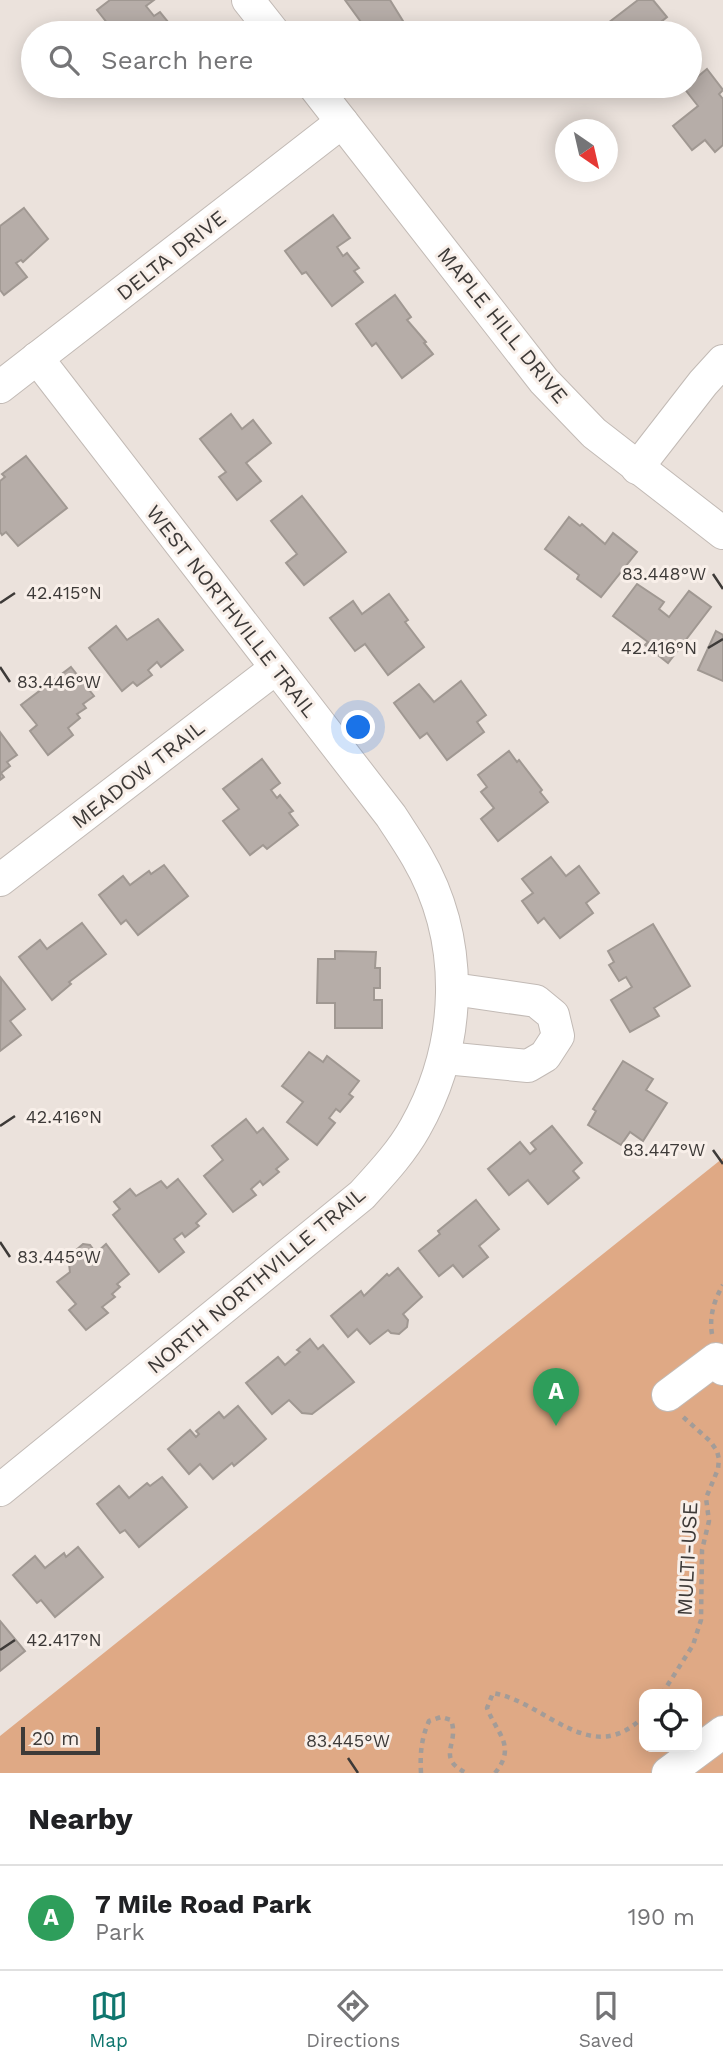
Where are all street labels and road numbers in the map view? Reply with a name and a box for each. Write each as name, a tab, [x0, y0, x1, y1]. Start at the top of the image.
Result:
street label: DELTA DRIVE	[111, 205, 231, 305]
street label: MAPLE HILL DRIVE	[432, 242, 574, 408]
street label: WEST NORTHVILLE TRAIL	[141, 500, 323, 722]
street label: MEADOW TRAIL	[67, 714, 209, 834]
street label: NORTH NORTHVILLE TRAIL	[142, 1181, 370, 1379]
street label: MULTI-USE	[672, 1501, 702, 1617]

